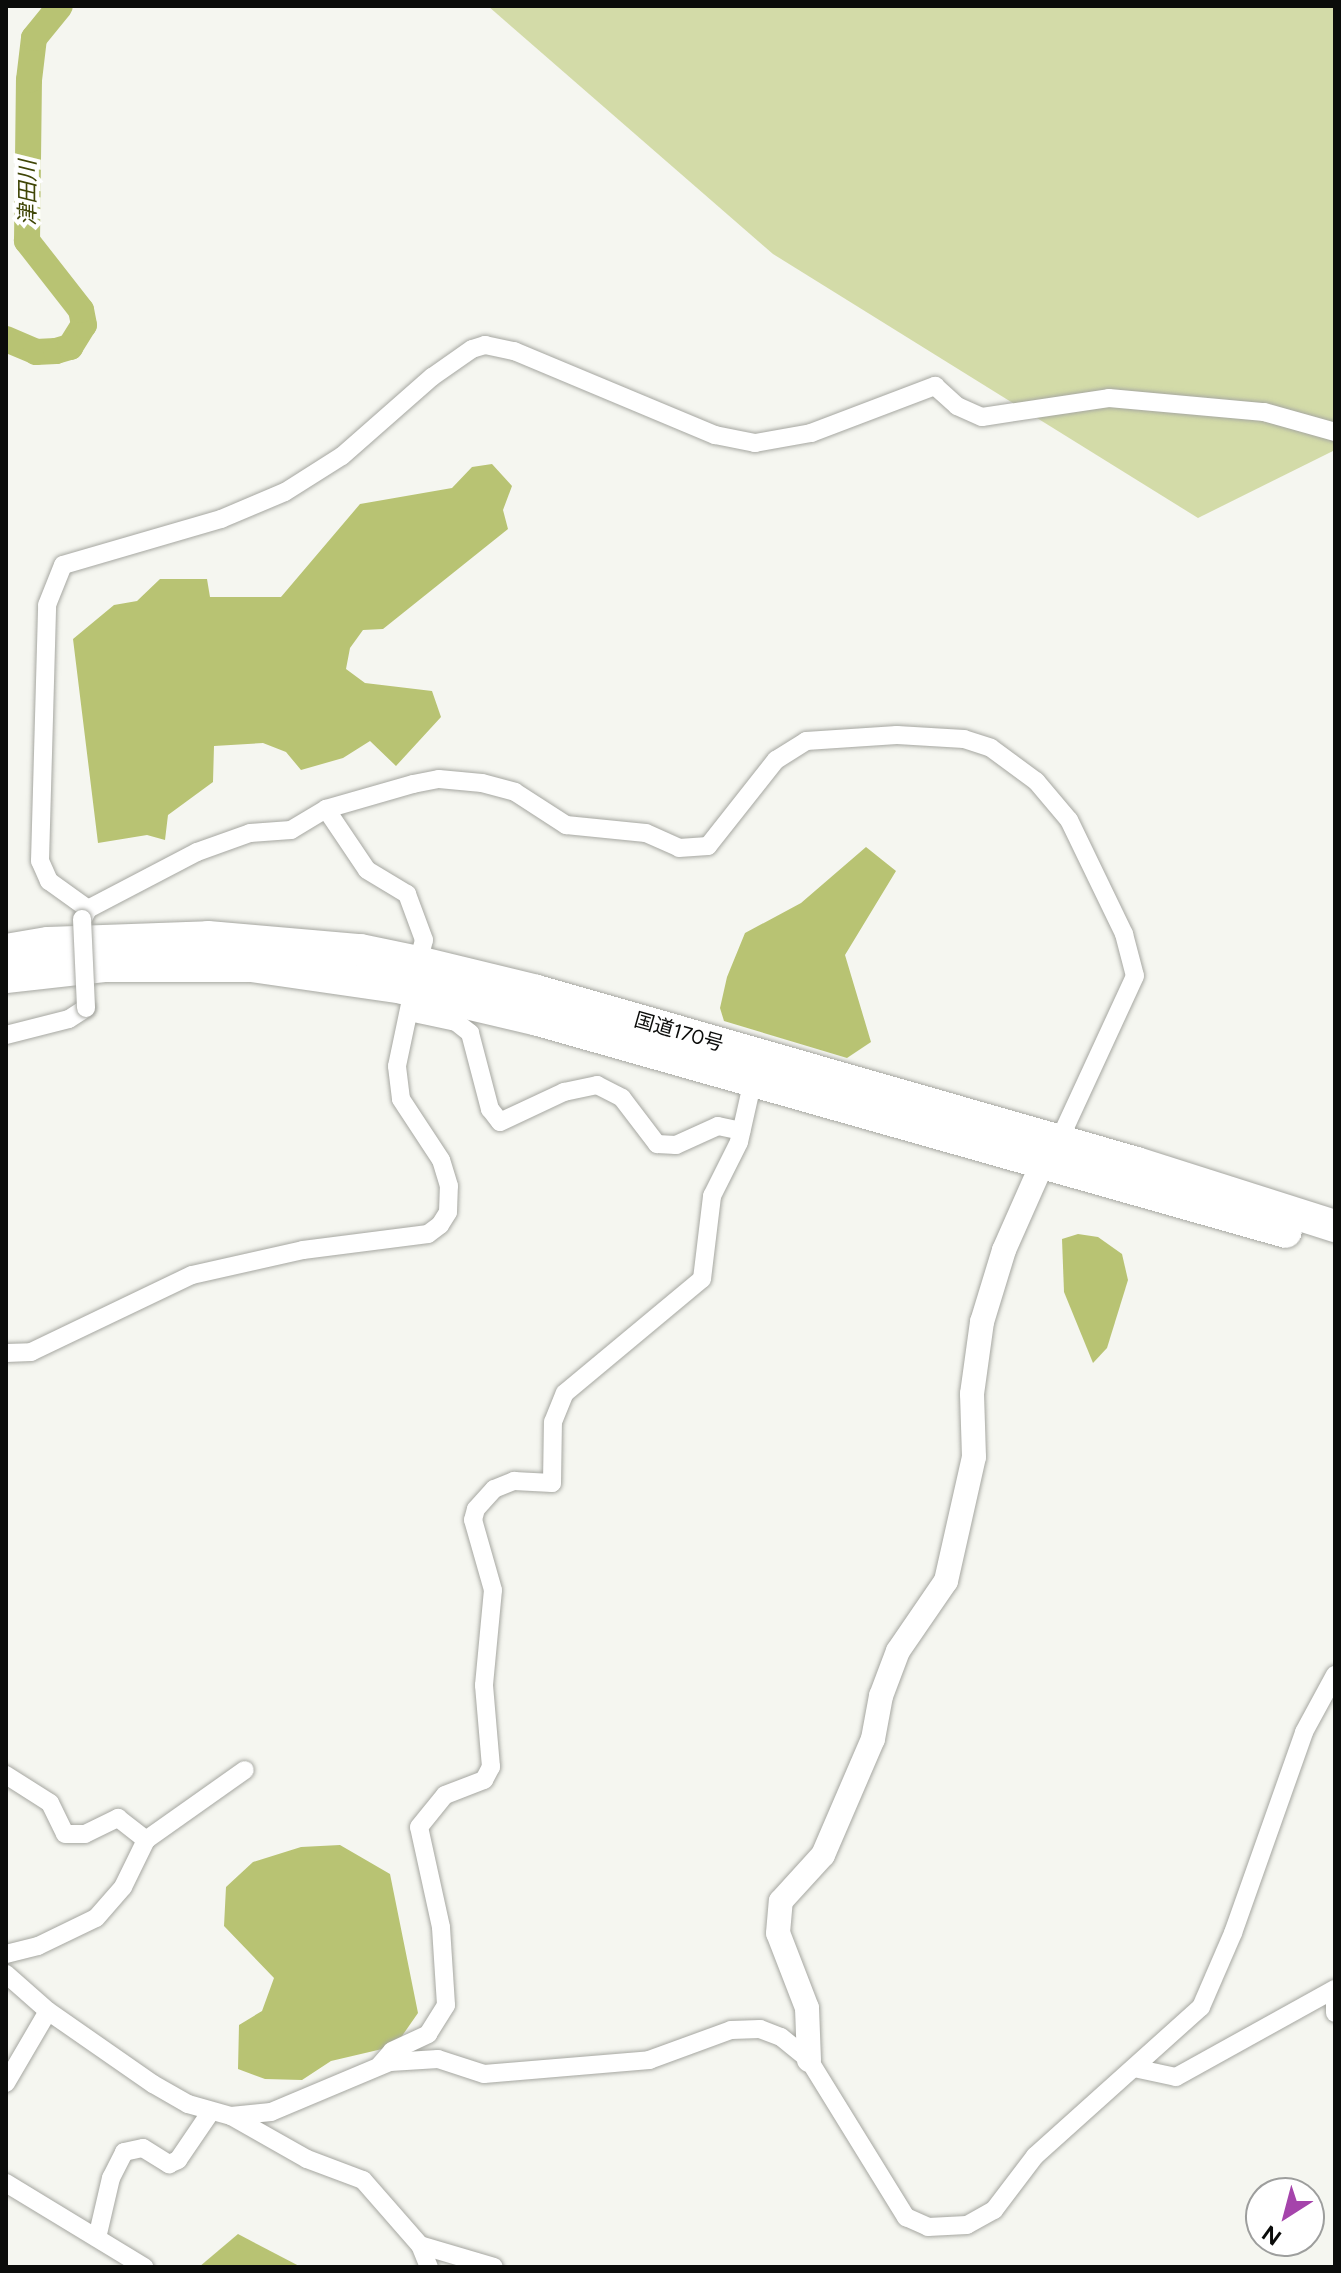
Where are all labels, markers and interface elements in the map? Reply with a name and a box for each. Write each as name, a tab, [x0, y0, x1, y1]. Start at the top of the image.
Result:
water label: 津田川	[15, 160, 41, 226]
street label: 国道170号	[632, 1008, 726, 1056]
north arrow	[1245, 2177, 1325, 2257]
text: N	[1257, 2219, 1287, 2251]

